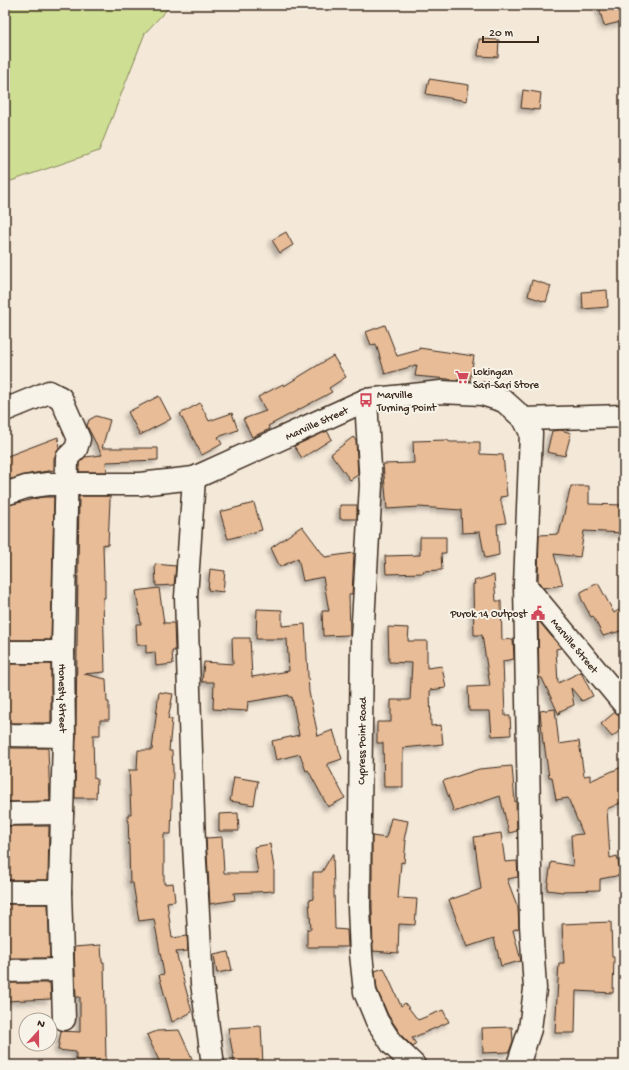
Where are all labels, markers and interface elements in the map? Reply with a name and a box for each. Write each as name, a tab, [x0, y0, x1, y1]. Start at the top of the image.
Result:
scale bar	[483, 18, 538, 44]
text: 20 m	[489, 27, 514, 41]
place label: Lokingan Sari-Sari Store	[473, 367, 539, 392]
supermarket icon: Lokingan Sari-Sari Store	[454, 369, 470, 385]
place label: Marville Turning Point	[376, 390, 437, 415]
bus stop icon: Marville Turning Point	[358, 392, 374, 408]
street label: Marville Street	[284, 404, 352, 444]
public building icon: Purok 14 Outpost	[530, 605, 546, 621]
place label: Purok 14 Outpost	[449, 609, 528, 621]
street label: Marville Street	[547, 617, 601, 677]
street label: Honesty Street	[55, 664, 68, 734]
street label: Cypress Point Road	[356, 696, 370, 785]
north arrow	[18, 1012, 58, 1052]
text: N	[35, 1018, 46, 1031]

